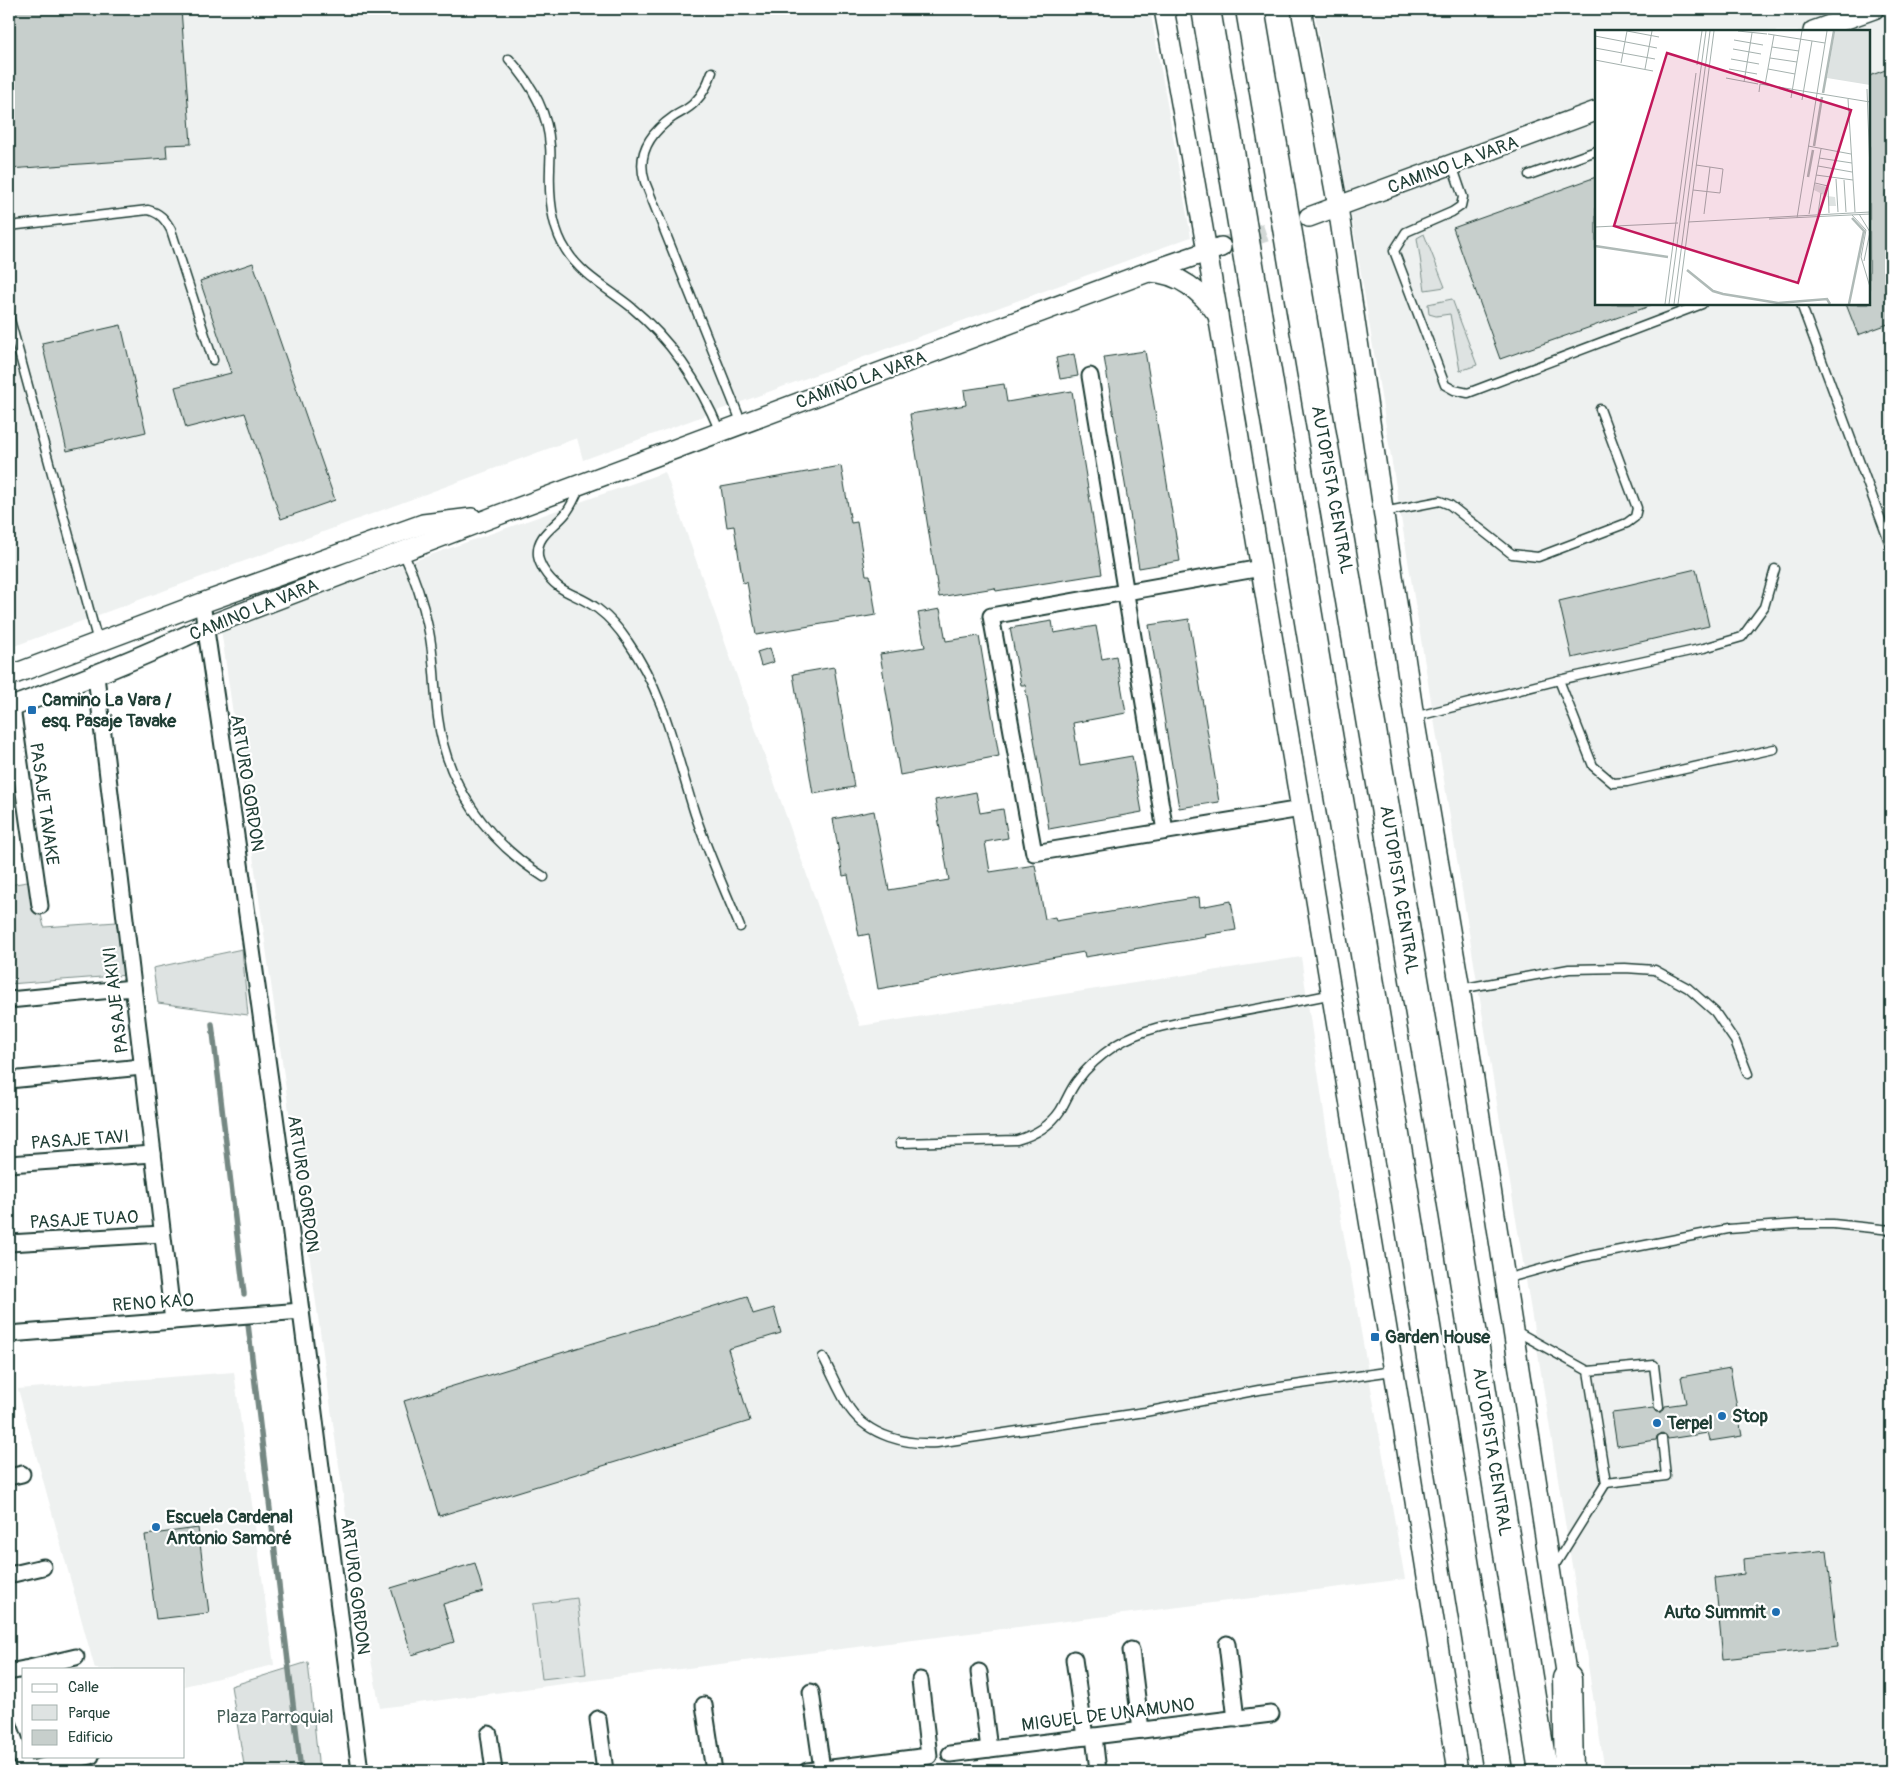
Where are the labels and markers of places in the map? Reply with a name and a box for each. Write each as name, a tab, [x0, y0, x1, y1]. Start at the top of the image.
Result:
place label: Camino La Vara / esq. Pasaje Tavake	[41, 689, 177, 733]
marker: Camino La Vara / esq. Pasaje Tavake	[26, 704, 38, 716]
place label: Garden House	[1385, 1326, 1491, 1349]
marker: Garden House	[1369, 1331, 1381, 1343]
place label: Stop	[1732, 1405, 1769, 1428]
marker: Stop	[1716, 1410, 1728, 1422]
place label: Terpel	[1666, 1412, 1713, 1435]
marker: Terpel	[1651, 1417, 1663, 1429]
place label: Escuela Cardenal Antonio Samoré	[166, 1506, 293, 1550]
marker: Escuela Cardenal Antonio Samoré	[150, 1521, 162, 1533]
place label: Auto Summit	[1664, 1601, 1767, 1624]
marker: Auto Summit	[1770, 1606, 1782, 1618]

